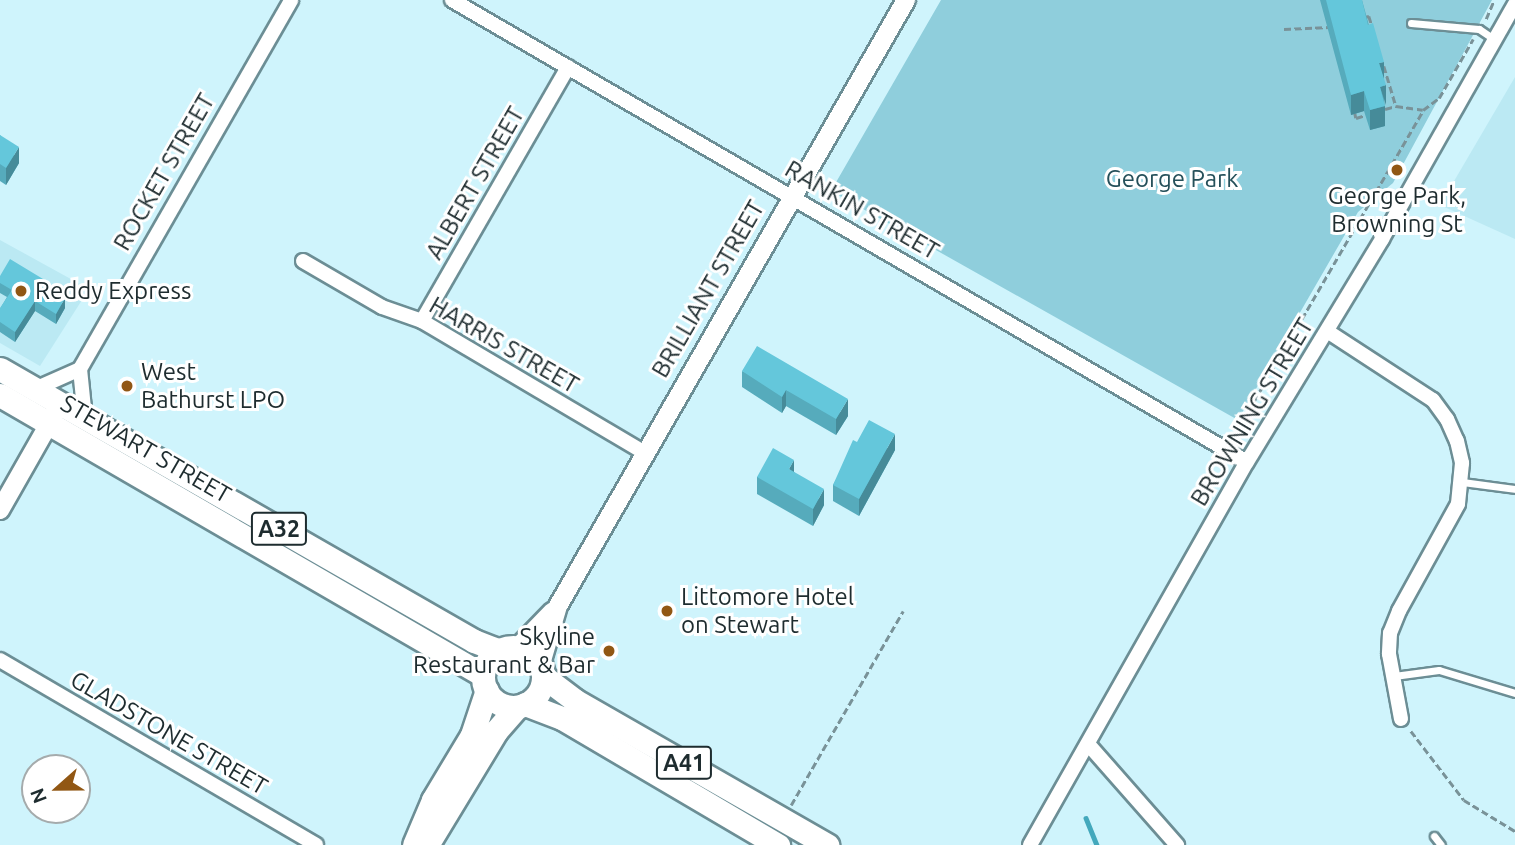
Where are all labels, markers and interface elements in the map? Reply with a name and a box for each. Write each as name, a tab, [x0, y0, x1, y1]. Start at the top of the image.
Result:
street label: ROCKET STREET	[107, 88, 221, 256]
street label: ALBERT STREET	[420, 102, 530, 264]
street label: RANKIN STREET	[780, 154, 944, 266]
marker: George Park, Browning St	[1389, 162, 1405, 178]
park label: George Park	[1106, 165, 1238, 193]
place label: George Park, Browning St	[1328, 182, 1466, 238]
street label: BRILLIANT STREET	[646, 195, 770, 383]
place label: Reddy Express	[35, 277, 191, 305]
marker: Reddy Express	[13, 283, 29, 299]
street label: HARRIS STREET	[424, 291, 584, 399]
street label: BROWNING STREET	[1185, 313, 1319, 511]
place label: West Bathurst LPO	[141, 358, 285, 414]
marker: West Bathurst LPO	[119, 378, 135, 394]
street label: STEWART STREET	[56, 389, 236, 509]
road number: A32	[249, 509, 309, 548]
place label: Littomore Hotel on Stewart	[681, 583, 854, 639]
marker: Littomore Hotel on Stewart	[659, 603, 675, 619]
place label: Skyline Restaurant & Bar	[413, 623, 595, 679]
marker: Skyline Restaurant & Bar	[601, 643, 617, 659]
street label: GLADSTONE STREET	[65, 665, 273, 801]
road number: A41	[654, 744, 714, 782]
north arrow	[21, 754, 91, 824]
text: N	[25, 785, 51, 806]

